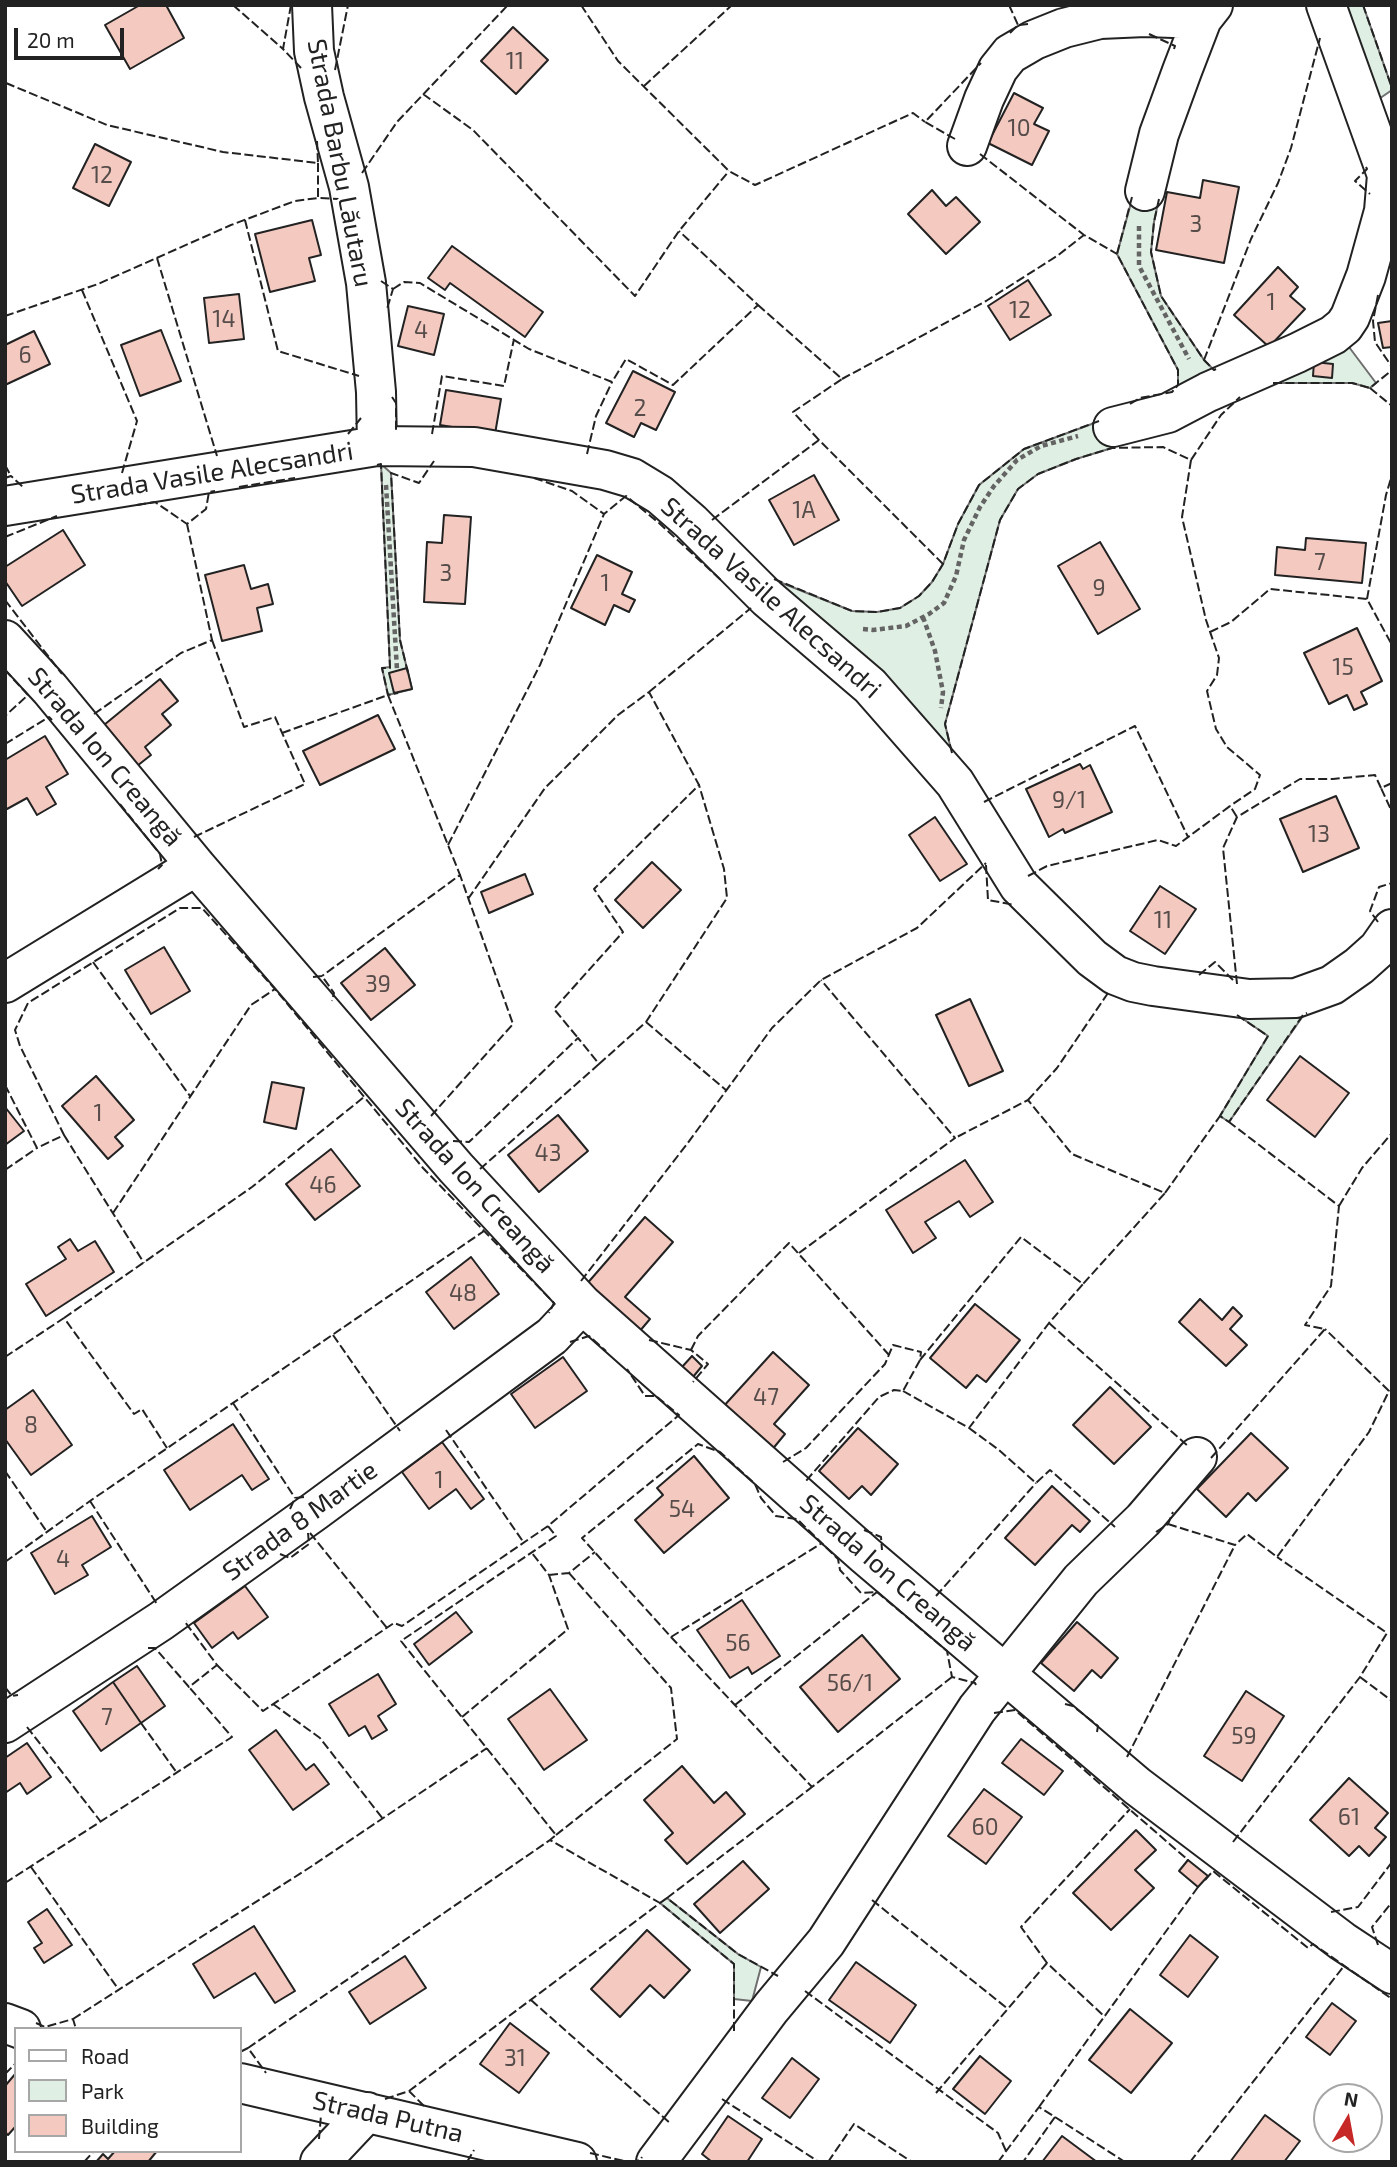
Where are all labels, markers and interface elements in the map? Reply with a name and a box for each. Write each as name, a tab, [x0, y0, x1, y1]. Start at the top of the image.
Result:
scale bar	[18, 14, 128, 58]
text: 20 m	[27, 27, 75, 52]
street label: Strada Barbu Lăutaru	[301, 36, 379, 290]
house number: 11	[506, 47, 524, 75]
house number: 10	[1007, 114, 1031, 142]
house number: 12	[91, 161, 113, 189]
house number: 3	[1190, 210, 1202, 238]
house number: 1	[1266, 288, 1276, 316]
house number: 12	[1009, 296, 1031, 324]
house number: 14	[212, 305, 236, 333]
house number: 4	[414, 316, 428, 344]
house number: 6	[18, 341, 32, 369]
house number: 2	[634, 394, 646, 422]
street label: Strada Vasile Alecsandri	[69, 435, 355, 511]
street label: Strada Vasile Alecsandri	[654, 491, 888, 705]
house number: 1A	[792, 496, 816, 524]
house number: 7	[1314, 548, 1326, 576]
house number: 3	[440, 559, 452, 587]
house number: 1	[600, 569, 610, 597]
house number: 9	[1092, 574, 1106, 602]
house number: 15	[1332, 653, 1354, 681]
street label: Strada Ion Creangă	[21, 661, 189, 853]
house number: 9/1	[1052, 786, 1086, 814]
house number: 13	[1308, 820, 1330, 848]
house number: 11	[1154, 906, 1172, 934]
house number: 39	[365, 970, 391, 998]
street label: Strada Ion Creangă	[389, 1093, 561, 1279]
house number: 1	[93, 1099, 103, 1127]
house number: 43	[535, 1139, 561, 1167]
house number: 46	[309, 1171, 337, 1199]
house number: 48	[449, 1279, 477, 1307]
house number: 47	[753, 1383, 779, 1411]
house number: 8	[24, 1411, 38, 1439]
street label: Strada 8 Martie	[217, 1454, 383, 1588]
house number: 1	[434, 1466, 444, 1494]
street label: Strada Ion Creangă	[793, 1488, 983, 1658]
house number: 54	[669, 1495, 695, 1523]
house number: 4	[56, 1545, 70, 1573]
house number: 56	[725, 1629, 751, 1657]
house number: 56/1	[827, 1669, 873, 1697]
house number: 7	[101, 1703, 113, 1731]
house number: 59	[1231, 1722, 1257, 1750]
house number: 61	[1338, 1803, 1360, 1831]
house number: 60	[971, 1813, 999, 1841]
legend	[14, 2027, 242, 2153]
text: Road	[81, 2043, 129, 2068]
house number: 31	[504, 2044, 526, 2072]
text: Park	[81, 2078, 124, 2103]
north arrow	[1313, 2083, 1383, 2153]
street label: Strada Putna	[310, 2085, 466, 2149]
text: N	[1343, 2086, 1360, 2111]
text: Building	[81, 2113, 159, 2138]

